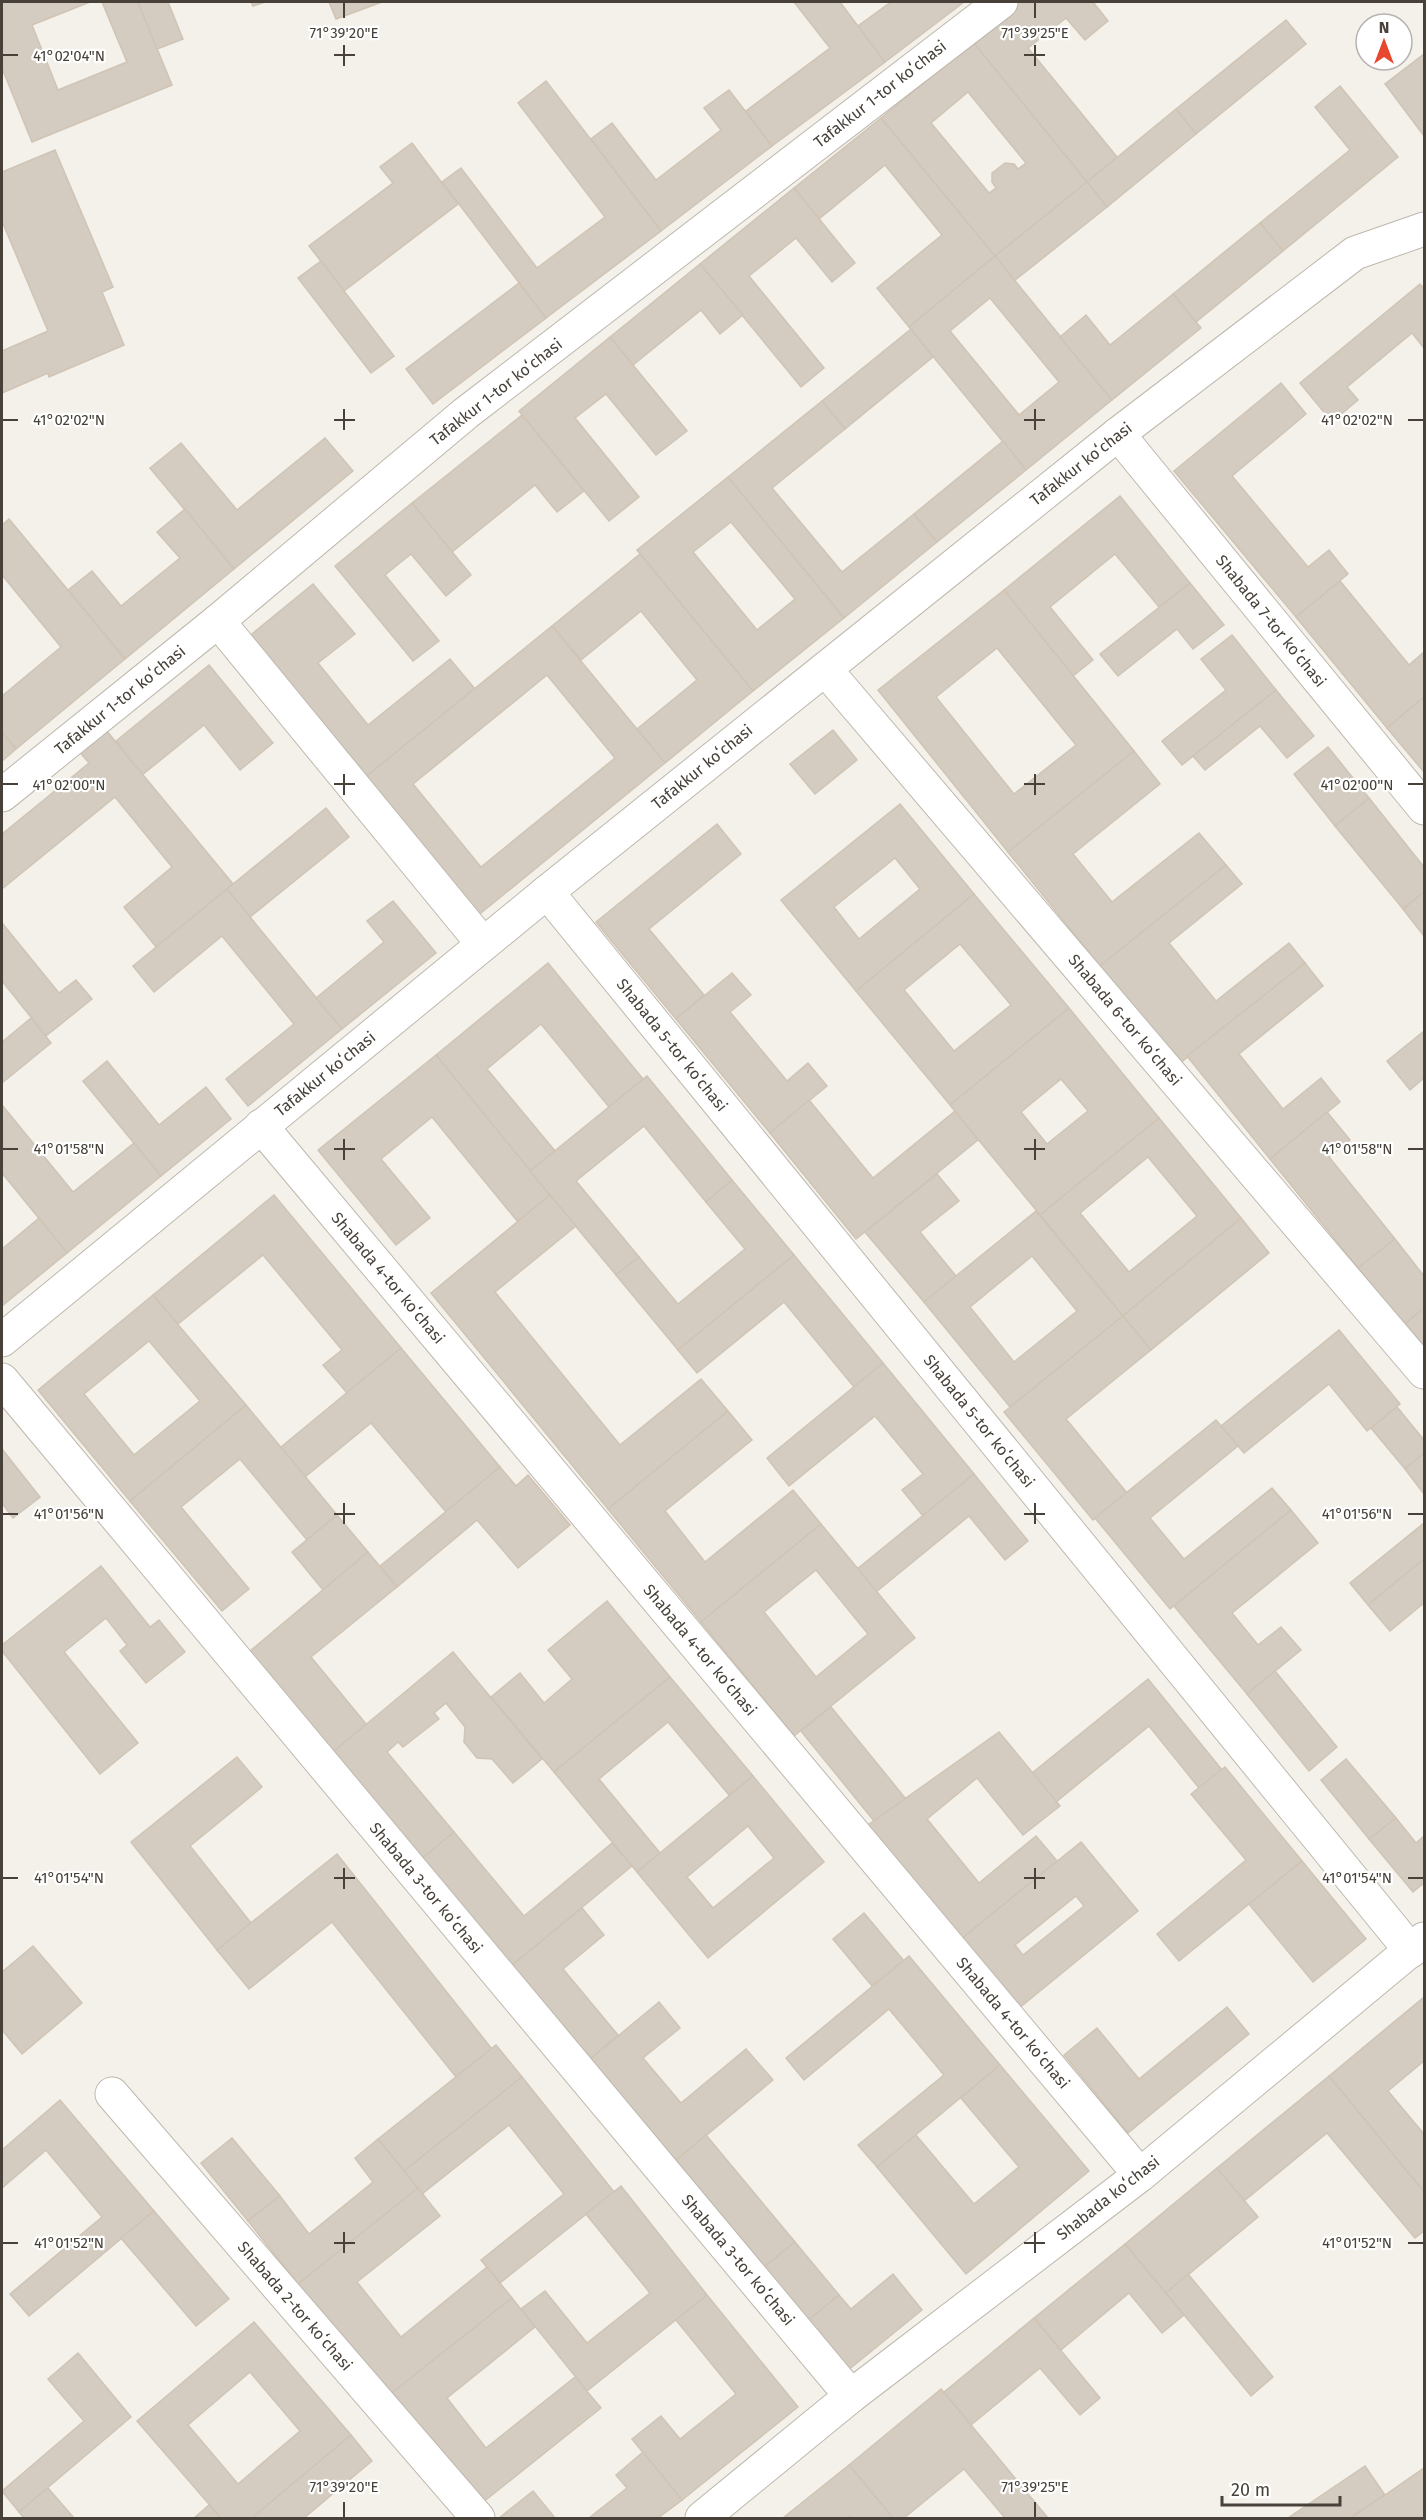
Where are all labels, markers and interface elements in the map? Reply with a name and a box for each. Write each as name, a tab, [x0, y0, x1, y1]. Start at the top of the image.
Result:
north arrow	[1354, 12, 1414, 72]
text: N	[1379, 18, 1389, 37]
text: 71°39'20"E	[310, 24, 378, 42]
text: 71°39'25"E	[1001, 24, 1069, 42]
street label: Tafakkur 1-tor koʻchasi	[810, 36, 950, 152]
text: 41°02'04"N	[33, 47, 105, 65]
street label: Tafakkur 1-tor koʻchasi	[426, 334, 566, 450]
text: 41°02'02"N	[33, 411, 105, 429]
text: 41°02'02"N	[1321, 411, 1393, 429]
street label: Tafakkur koʻchasi	[1026, 418, 1136, 510]
street label: Shabada 7-tor koʻchasi	[1212, 551, 1330, 691]
street label: Tafakkur 1-tor koʻchasi	[51, 641, 189, 759]
street label: Tafakkur koʻchasi	[648, 721, 756, 813]
text: 41°02'00"N	[32, 776, 106, 794]
text: 41°02'00"N	[1320, 776, 1394, 794]
street label: Shabada 6-tor koʻchasi	[1064, 950, 1186, 1090]
street label: Shabada 5-tor koʻchasi	[613, 975, 731, 1115]
street label: Tafakkur koʻchasi	[271, 1028, 379, 1120]
text: 41°01'58"N	[33, 1140, 105, 1158]
text: 41°01'58"N	[1321, 1140, 1393, 1158]
street label: Shabada 4-tor koʻchasi	[327, 1208, 449, 1348]
street label: Shabada 5-tor koʻchasi	[920, 1351, 1038, 1491]
text: 41°01'56"N	[34, 1505, 104, 1523]
text: 41°01'56"N	[1322, 1505, 1392, 1523]
street label: Shabada 4-tor koʻchasi	[639, 1580, 761, 1720]
street label: Shabada 3-tor koʻchasi	[366, 1819, 486, 1957]
text: 41°01'54"N	[34, 1869, 104, 1887]
text: 41°01'54"N	[1322, 1869, 1392, 1887]
street label: Shabada 4-tor koʻchasi	[952, 1953, 1074, 2093]
street label: Shabada koʻchasi	[1053, 2152, 1163, 2244]
street label: Shabada 3-tor koʻchasi	[678, 2191, 798, 2329]
text: 41°01'52"N	[34, 2234, 104, 2252]
text: 41°01'52"N	[1322, 2234, 1392, 2252]
street label: Shabada 2-tor koʻchasi	[234, 2237, 356, 2375]
scale bar	[1222, 2469, 1340, 2507]
text: 71°39'20"E	[310, 2478, 378, 2496]
text: 71°39'25"E	[1001, 2478, 1069, 2496]
text: 20 m	[1231, 2479, 1270, 2501]

